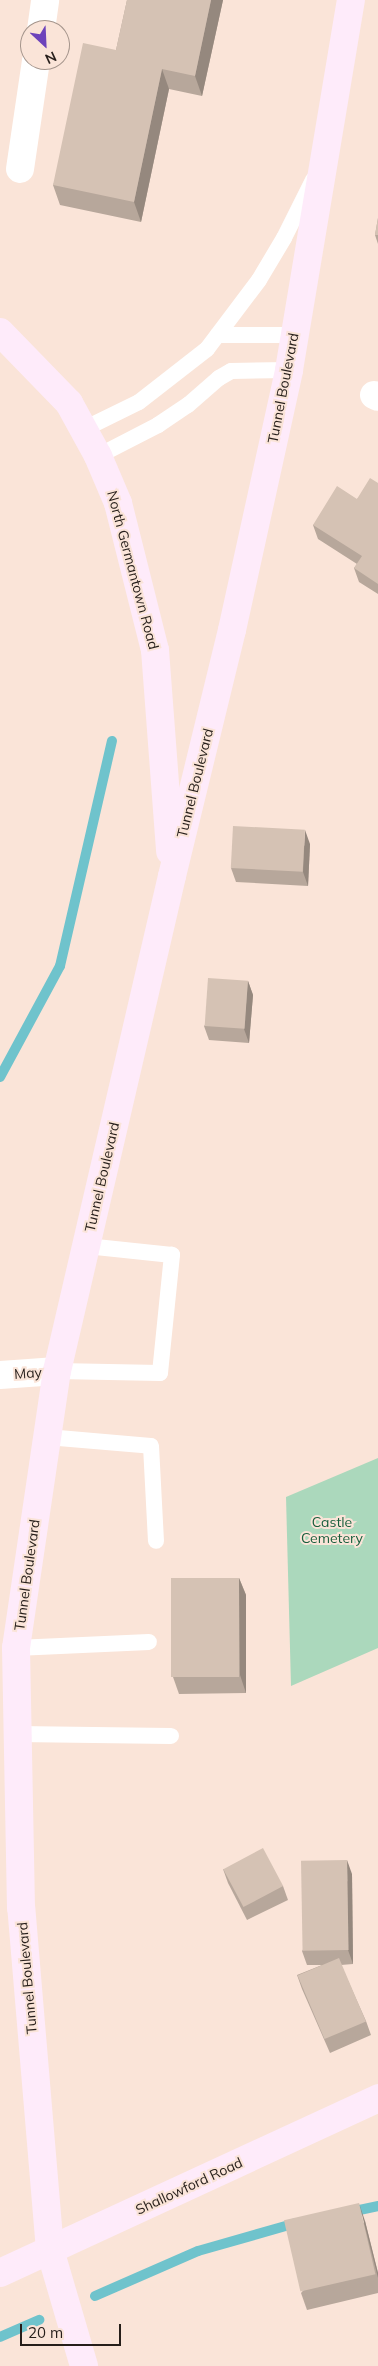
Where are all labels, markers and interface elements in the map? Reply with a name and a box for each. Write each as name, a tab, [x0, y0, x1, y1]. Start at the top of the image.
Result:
north arrow	[20, 20, 70, 70]
text: N	[42, 47, 60, 68]
street label: Tunnel Boulevard	[264, 331, 302, 445]
street label: North Germantown Road	[104, 489, 162, 651]
street label: Tunnel Boulevard	[173, 727, 217, 839]
street label: Tunnel Boulevard	[81, 1121, 123, 1233]
street label: May	[14, 1364, 42, 1382]
park label: Castle Cemetery	[301, 1514, 363, 1546]
street label: Tunnel Boulevard	[11, 1518, 43, 1632]
street label: Tunnel Boulevard	[14, 1921, 40, 2035]
street label: Shallowford Road	[133, 2154, 245, 2218]
scale bar	[22, 2314, 124, 2346]
text: 20 m	[28, 2323, 63, 2342]

